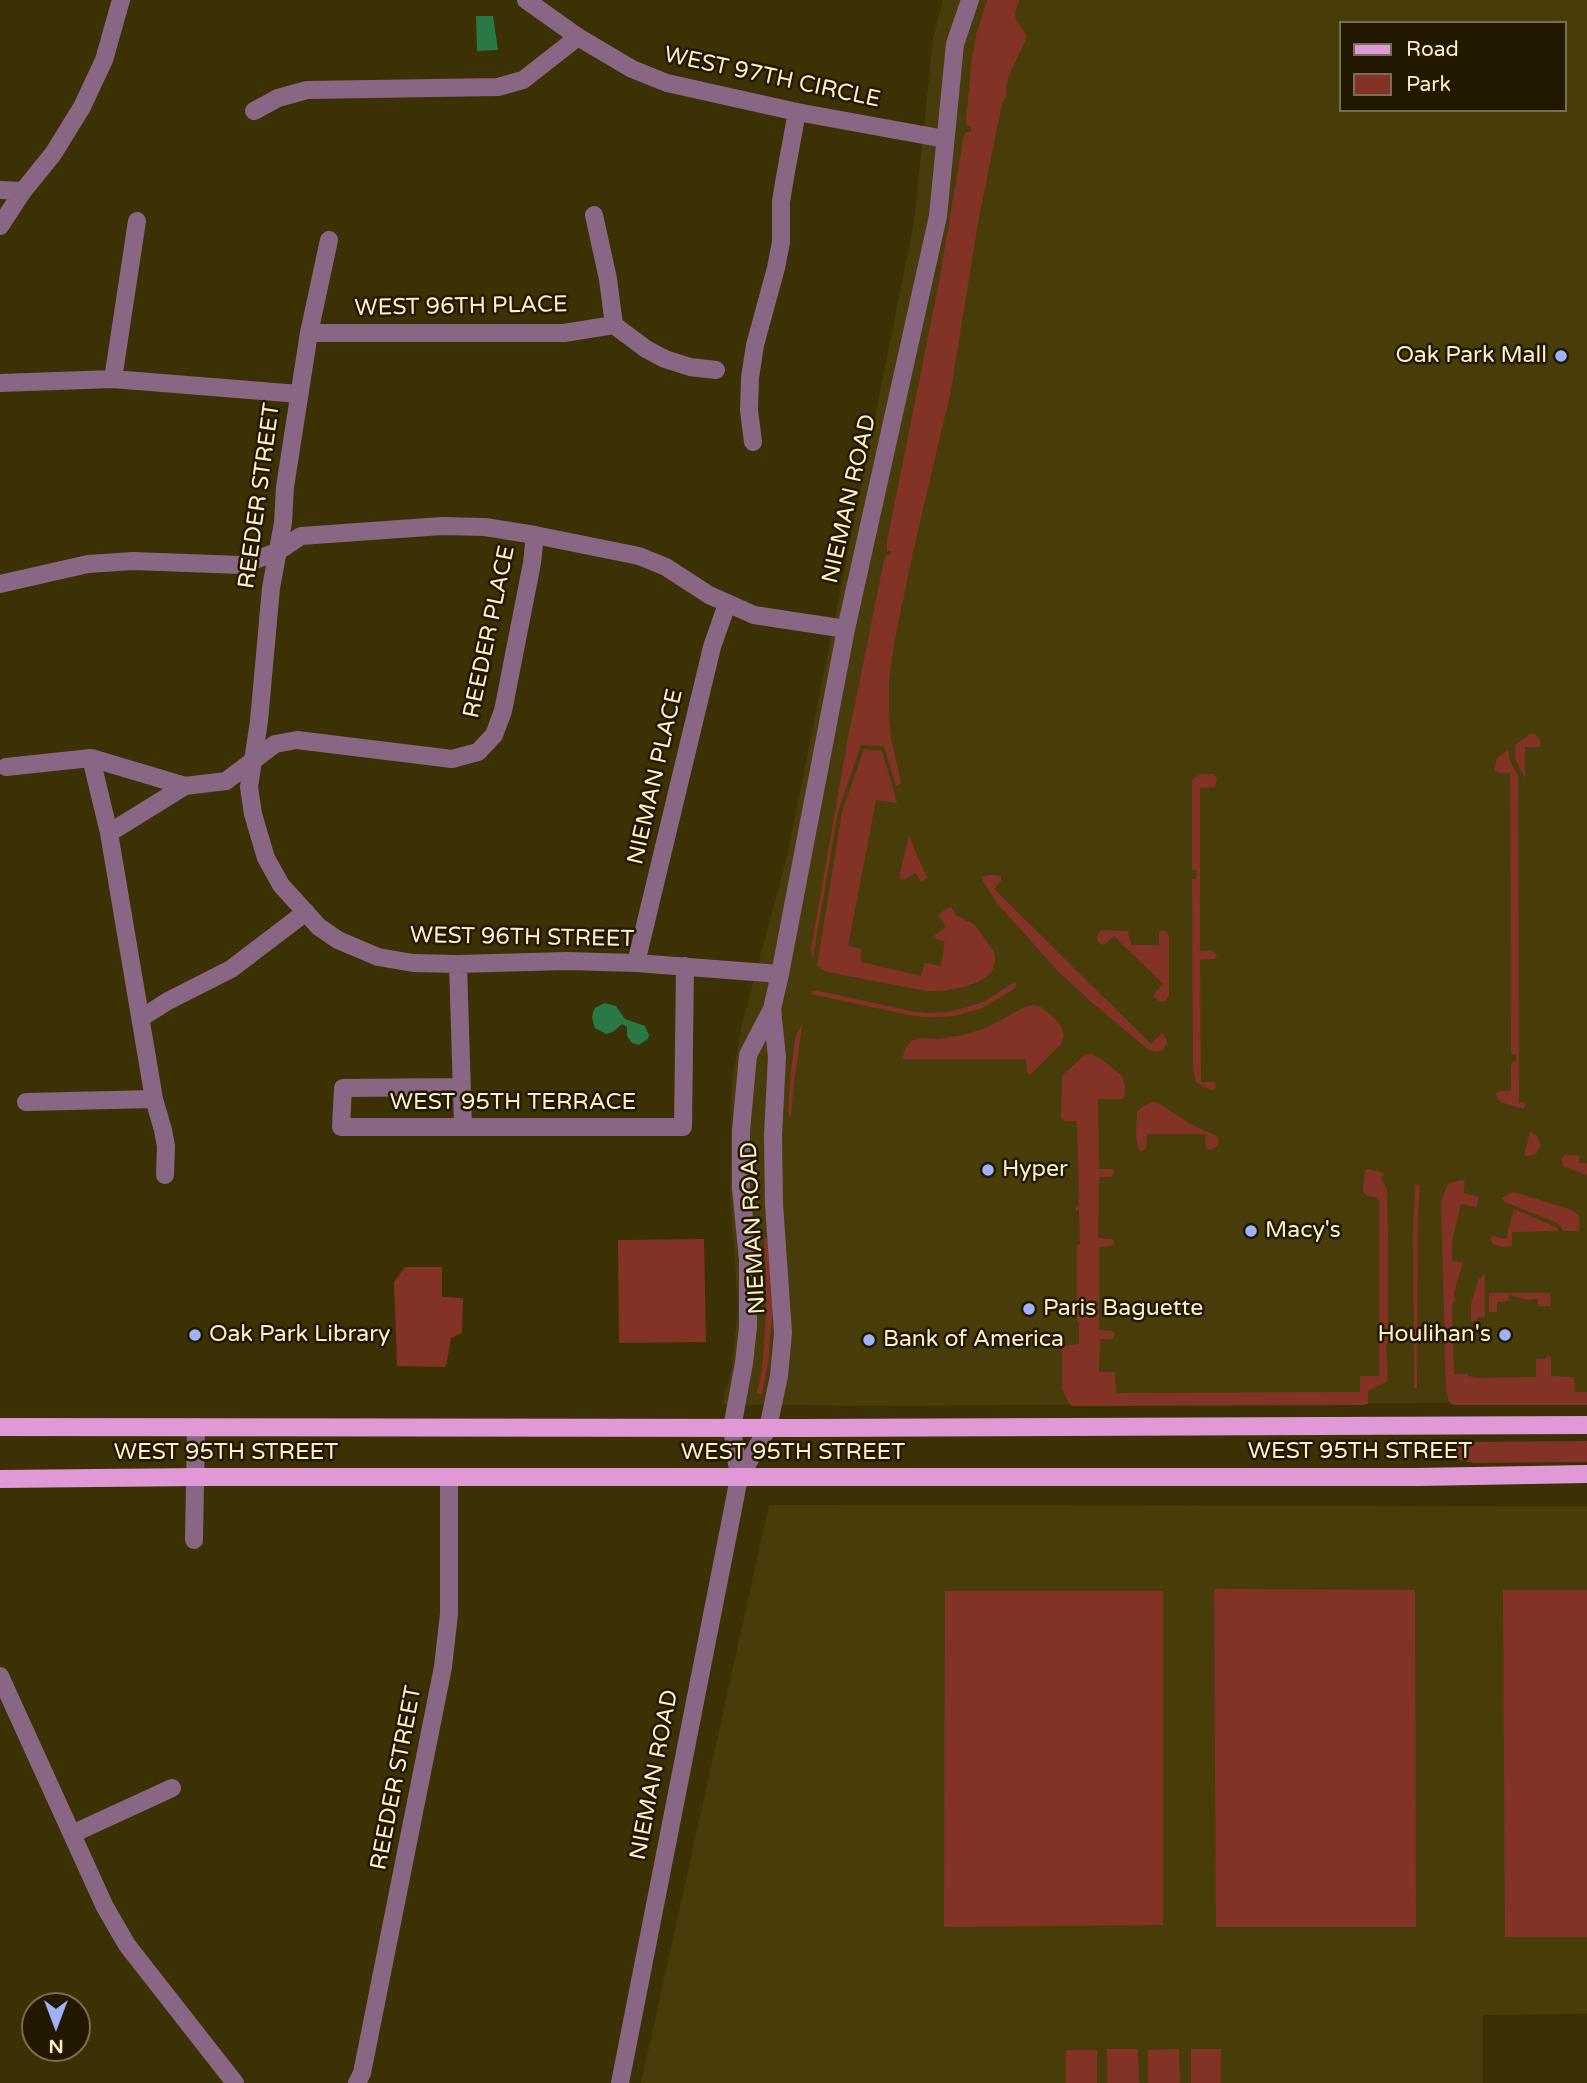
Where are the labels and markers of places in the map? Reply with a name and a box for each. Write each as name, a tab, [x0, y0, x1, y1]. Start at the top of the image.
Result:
place label: Oak Park Mall	[1395, 342, 1547, 370]
marker: Oak Park Mall	[1553, 348, 1569, 364]
place label: Hyper	[1002, 1156, 1068, 1184]
marker: Hyper	[980, 1162, 996, 1178]
place label: Macy's	[1265, 1217, 1341, 1245]
marker: Macy's	[1243, 1223, 1259, 1239]
place label: Paris Baguette	[1043, 1295, 1203, 1323]
marker: Paris Baguette	[1021, 1301, 1037, 1317]
place label: Oak Park Library	[209, 1321, 390, 1349]
place label: Houlihan's	[1377, 1321, 1491, 1349]
place label: Bank of America	[883, 1326, 1064, 1354]
marker: Oak Park Library	[187, 1327, 203, 1343]
marker: Houlihan's	[1497, 1327, 1513, 1343]
marker: Bank of America	[861, 1332, 877, 1348]

